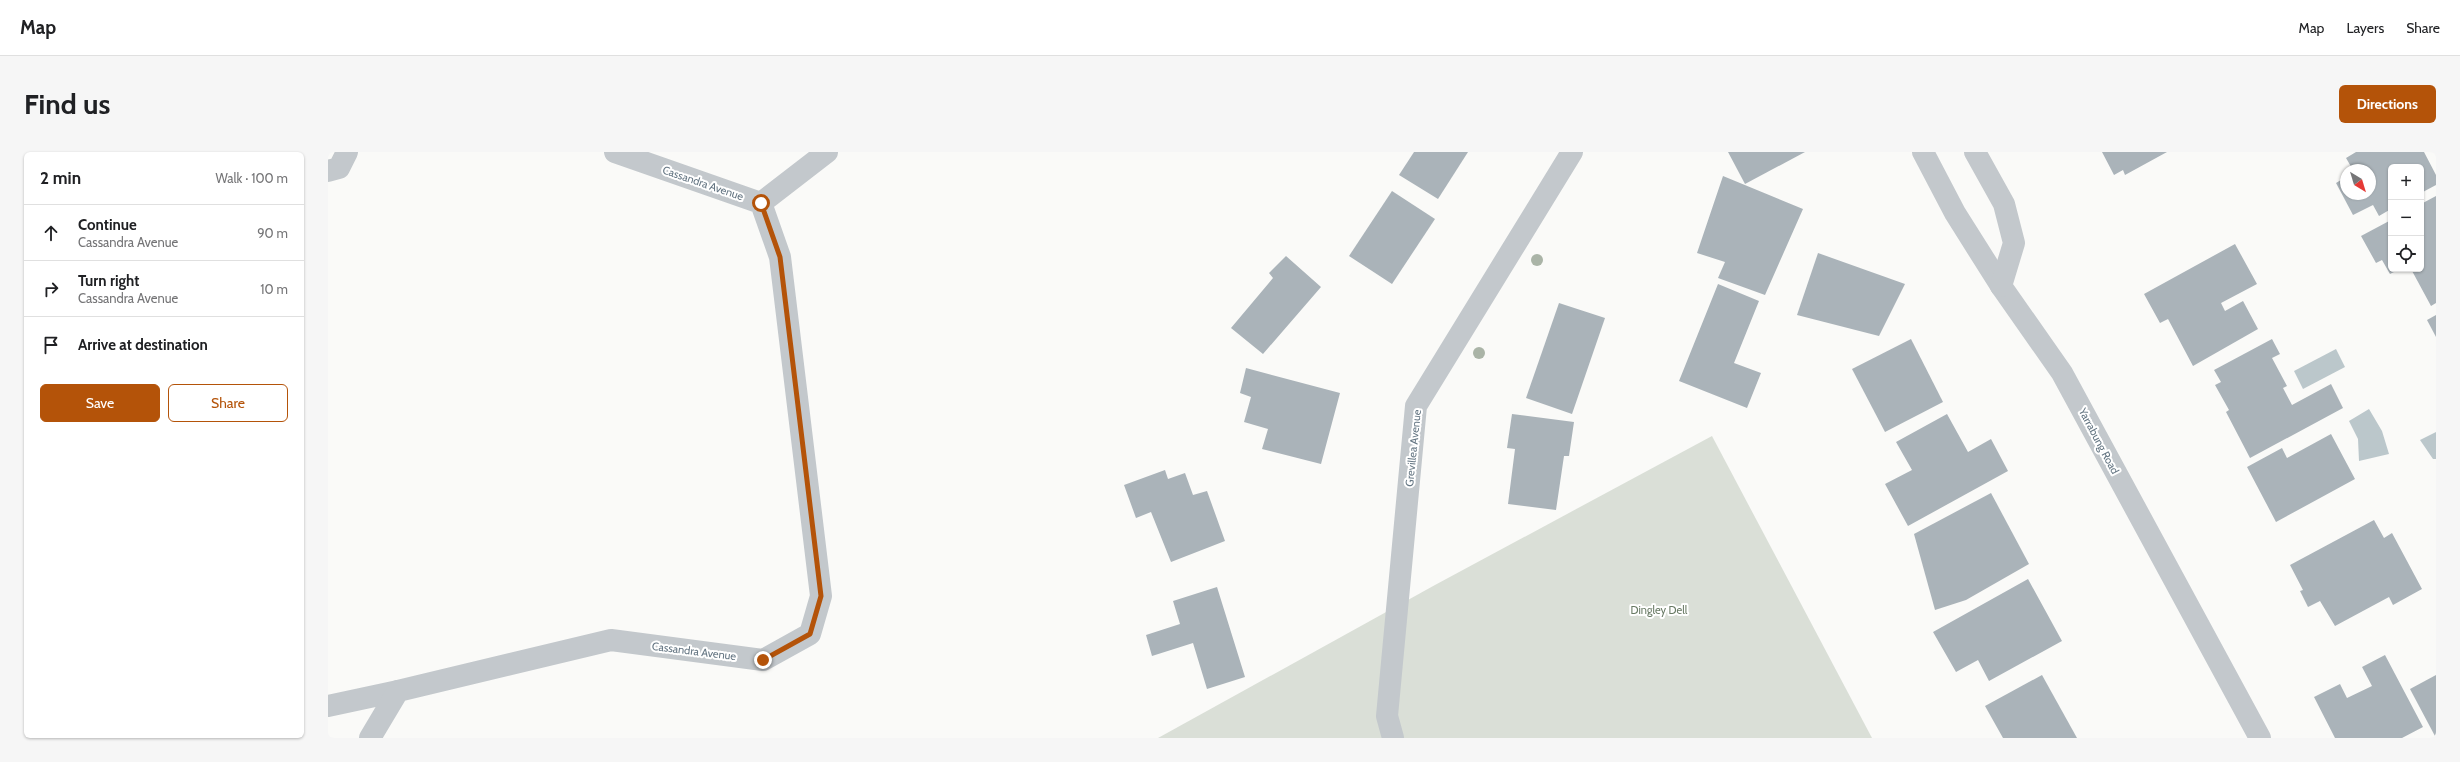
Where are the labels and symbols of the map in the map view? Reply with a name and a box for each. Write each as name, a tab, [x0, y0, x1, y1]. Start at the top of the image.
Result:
street label: Cassandra Avenue	[661, 163, 746, 204]
north arrow	[2340, 164, 2376, 200]
route start	[752, 194, 770, 212]
street label: Yarrabung Road	[2075, 405, 2122, 476]
street label: Grevillea Avenue	[1402, 408, 1424, 487]
park label: Dingley Dell	[1631, 603, 1688, 617]
street label: Cassandra Avenue	[651, 639, 737, 663]
route end	[754, 651, 772, 669]

